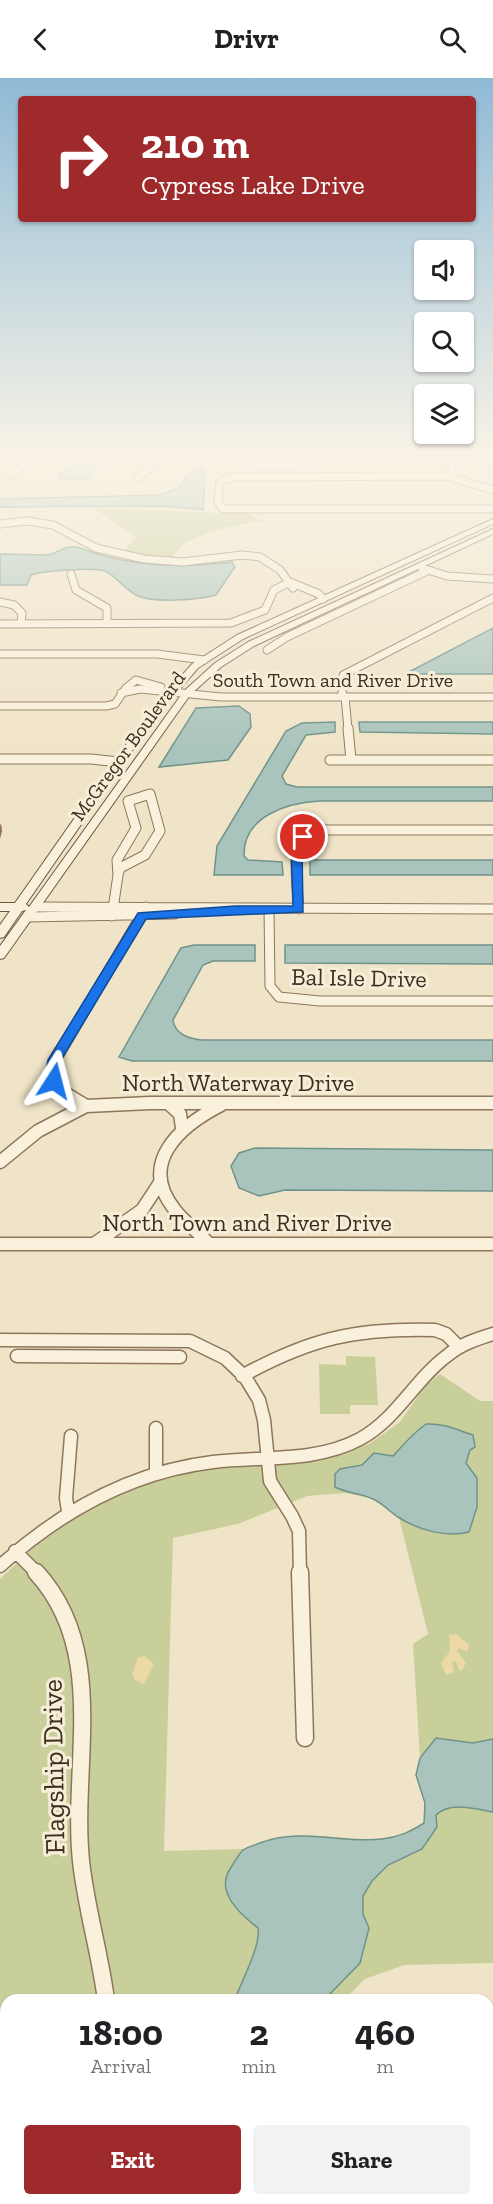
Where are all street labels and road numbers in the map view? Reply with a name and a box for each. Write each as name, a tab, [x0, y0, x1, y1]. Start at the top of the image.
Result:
street label: McGregor Boulevard	[66, 667, 190, 825]
street label: South Town and River Drive	[213, 668, 453, 692]
street label: Bal Isle Drive	[291, 962, 427, 993]
street label: North Waterway Drive	[122, 1068, 354, 1097]
street label: North Town and River Drive	[102, 1208, 392, 1237]
street label: Flagship Drive	[35, 1679, 72, 1855]

